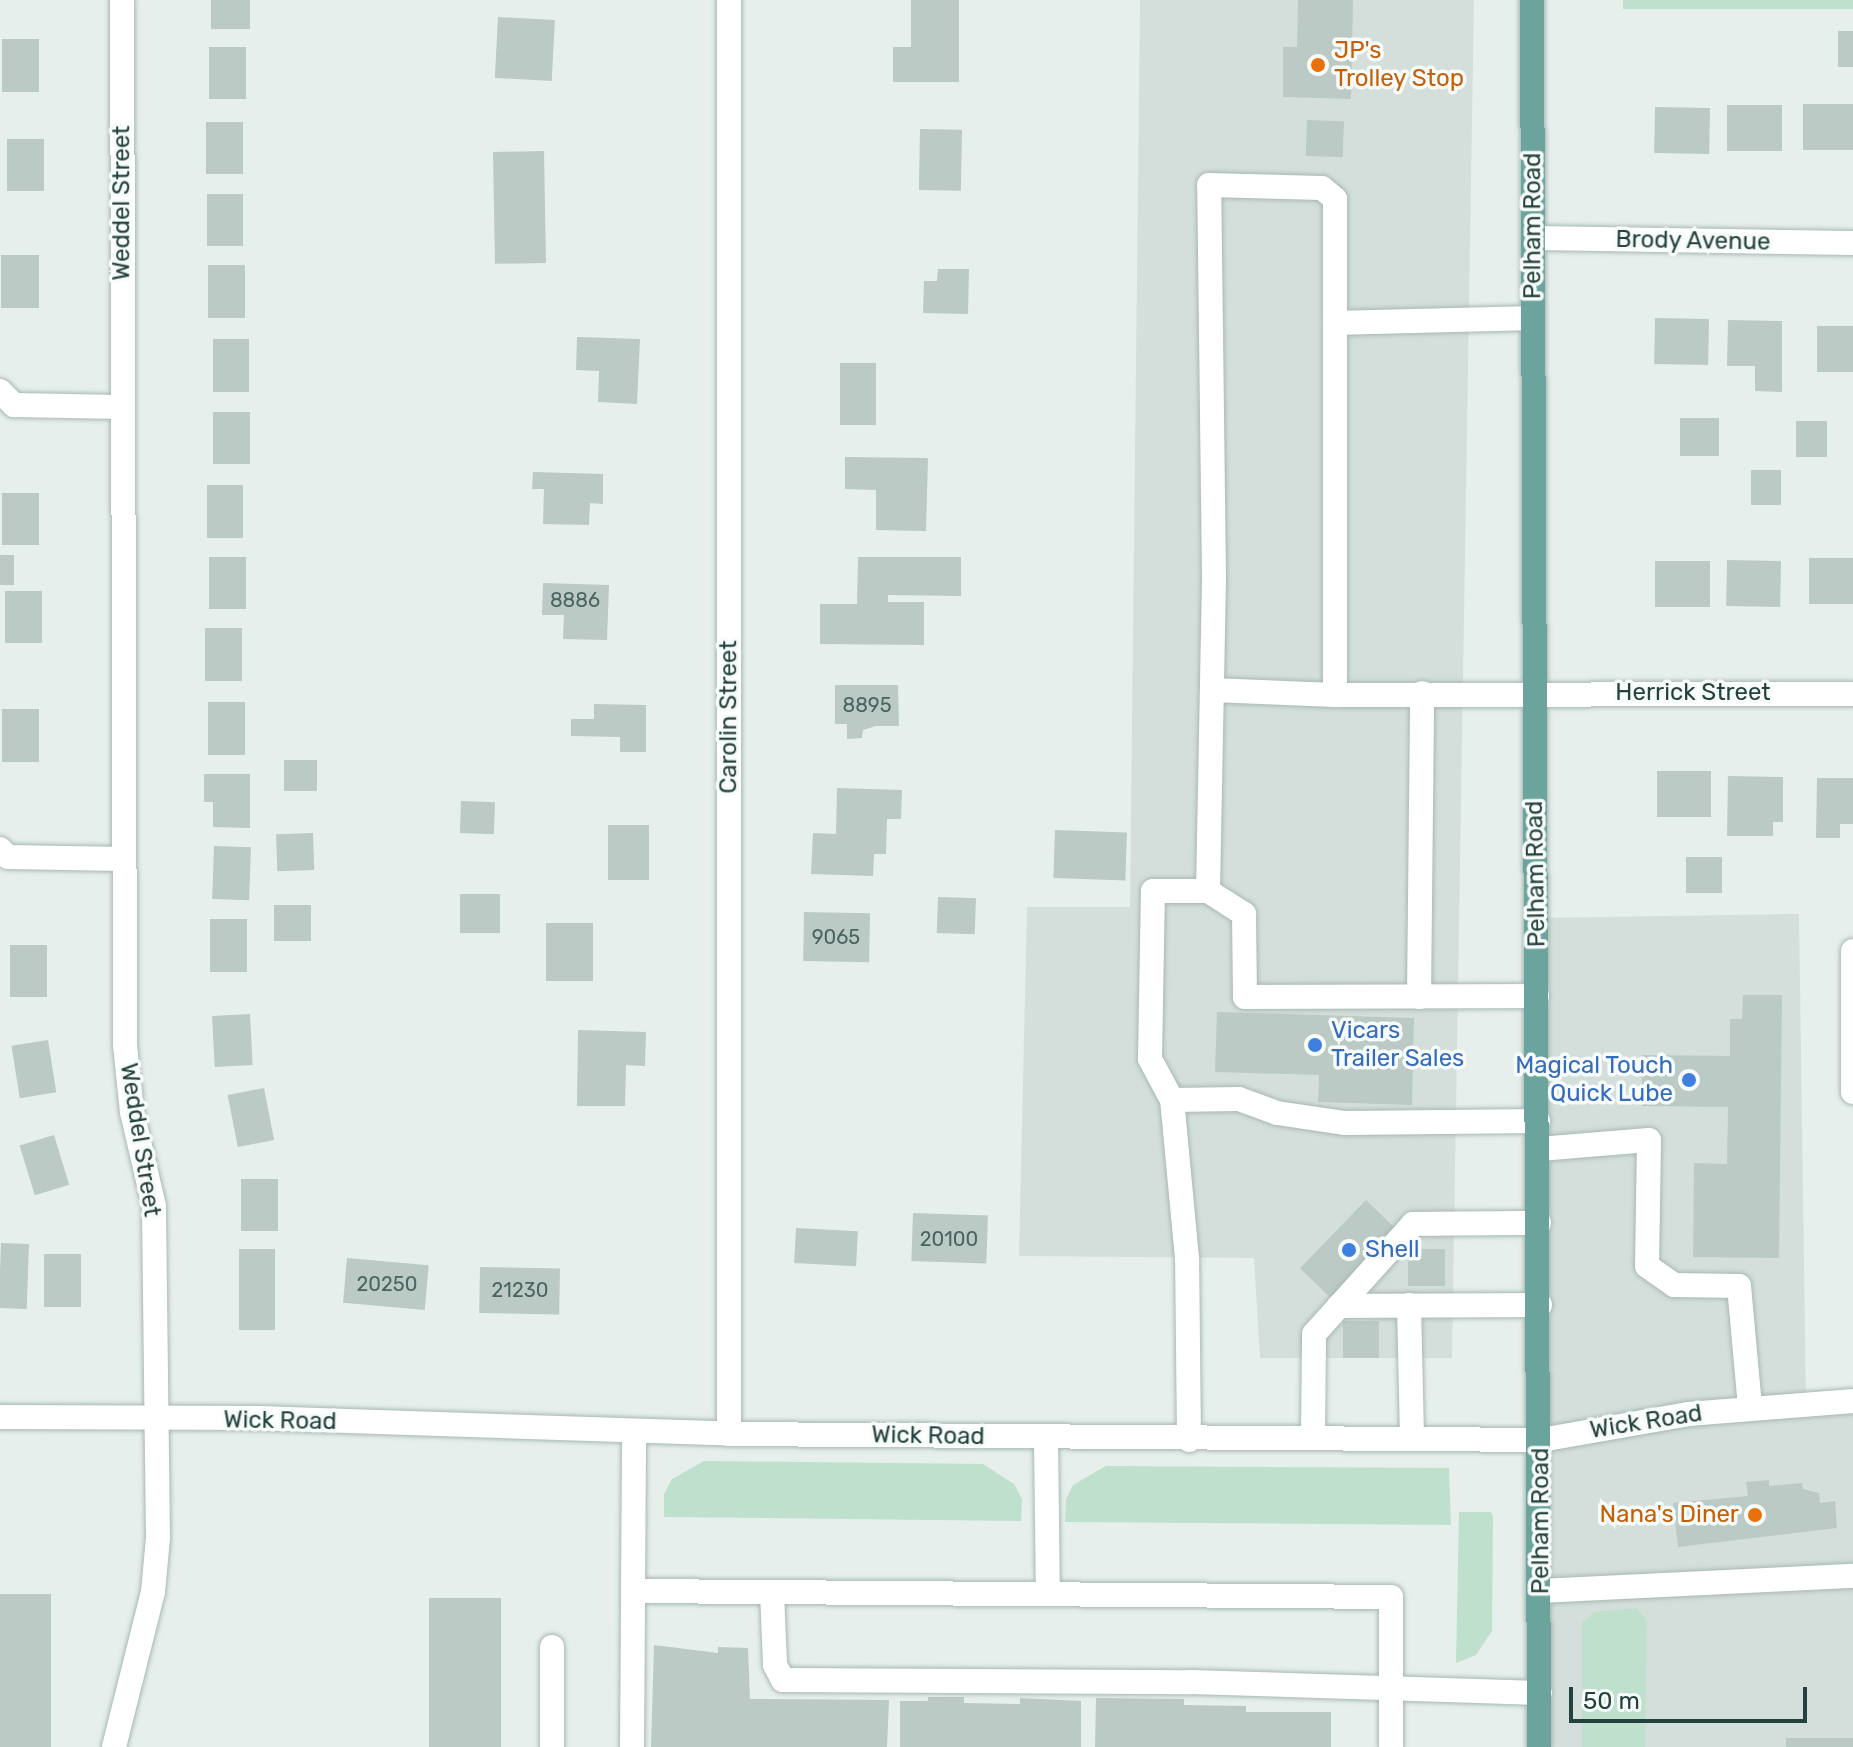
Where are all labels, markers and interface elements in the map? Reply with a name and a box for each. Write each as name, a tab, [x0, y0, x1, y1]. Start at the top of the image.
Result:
place label: JP's Trolley Stop	[1334, 37, 1465, 93]
marker: JP's Trolley Stop	[1309, 56, 1327, 74]
street label: Weddel Street	[108, 125, 136, 281]
street label: Pelham Road	[1519, 153, 1547, 299]
street label: Brody Avenue	[1615, 225, 1771, 257]
house number: 8886	[550, 588, 600, 612]
street label: Carolin Street	[715, 640, 743, 794]
street label: Herrick Street	[1615, 679, 1771, 707]
house number: 8895	[842, 693, 892, 717]
street label: Pelham Road	[1520, 801, 1552, 947]
house number: 9065	[812, 925, 860, 949]
place label: Vicars Trailer Sales	[1331, 1017, 1465, 1073]
marker: Vicars Trailer Sales	[1306, 1036, 1324, 1054]
place label: Magical Touch Quick Lube	[1515, 1052, 1673, 1108]
street label: Weddel Street	[114, 1061, 166, 1219]
marker: Magical Touch Quick Lube	[1680, 1071, 1698, 1089]
house number: 20100	[920, 1227, 978, 1251]
place label: Shell	[1365, 1236, 1420, 1264]
marker: Shell	[1340, 1241, 1358, 1259]
house number: 20250	[357, 1272, 417, 1296]
house number: 21230	[492, 1278, 548, 1302]
street label: Wick Road	[1588, 1399, 1704, 1445]
street label: Wick Road	[223, 1406, 337, 1436]
street label: Wick Road	[871, 1421, 985, 1451]
street label: Pelham Road	[1527, 1448, 1555, 1594]
place label: Nana's Diner	[1600, 1501, 1739, 1529]
marker: Nana's Diner	[1746, 1506, 1764, 1524]
scale bar	[1573, 1671, 1811, 1721]
text: 50 m	[1583, 1687, 1640, 1715]

